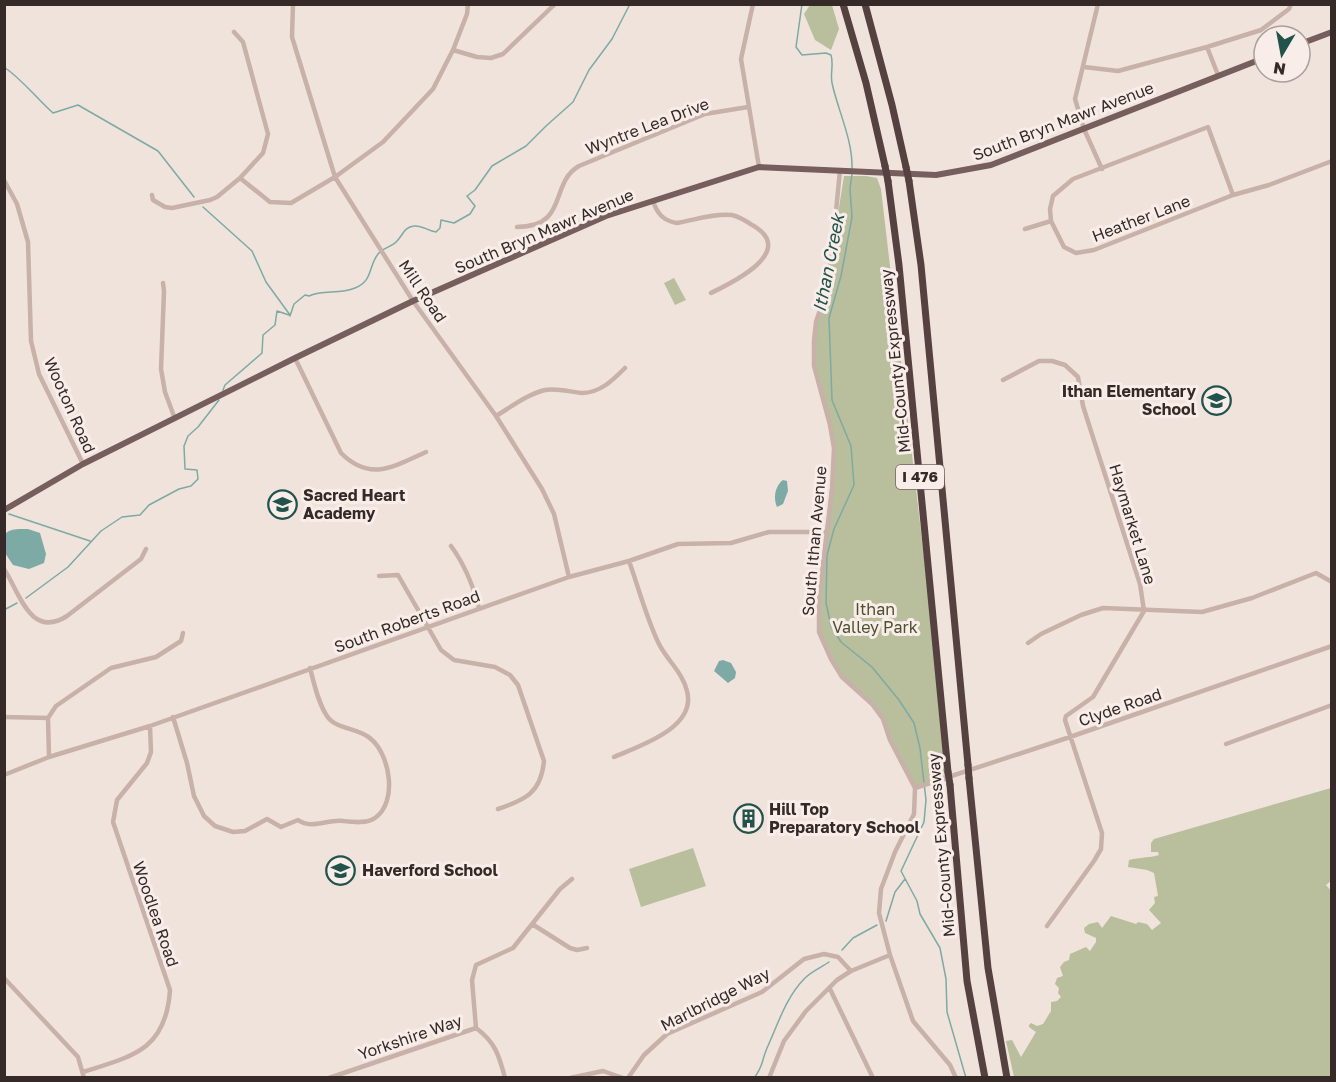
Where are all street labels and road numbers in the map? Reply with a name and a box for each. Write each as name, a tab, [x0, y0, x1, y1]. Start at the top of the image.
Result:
street label: South Bryn Mawr Avenue	[970, 77, 1156, 165]
street label: Wyntre Lea Drive	[582, 93, 712, 159]
street label: South Bryn Mawr Avenue	[452, 184, 636, 278]
street label: Heather Lane	[1089, 190, 1193, 246]
street label: Mill Road	[395, 256, 451, 326]
street label: Mid-County Expressway	[875, 268, 915, 454]
street label: Wooton Road	[40, 354, 100, 456]
street label: Haymarket Lane	[1105, 461, 1161, 587]
street label: South Ithan Avenue	[797, 465, 831, 617]
road number: I 476	[896, 465, 944, 489]
street label: South Roberts Road	[331, 585, 483, 657]
street label: Clyde Road	[1076, 683, 1164, 731]
street label: Mid-County Expressway	[923, 752, 959, 938]
street label: Woodlea Road	[129, 859, 183, 969]
street label: Marlbridge Way	[657, 963, 773, 1035]
street label: Yorkshire Way	[356, 1010, 464, 1064]

